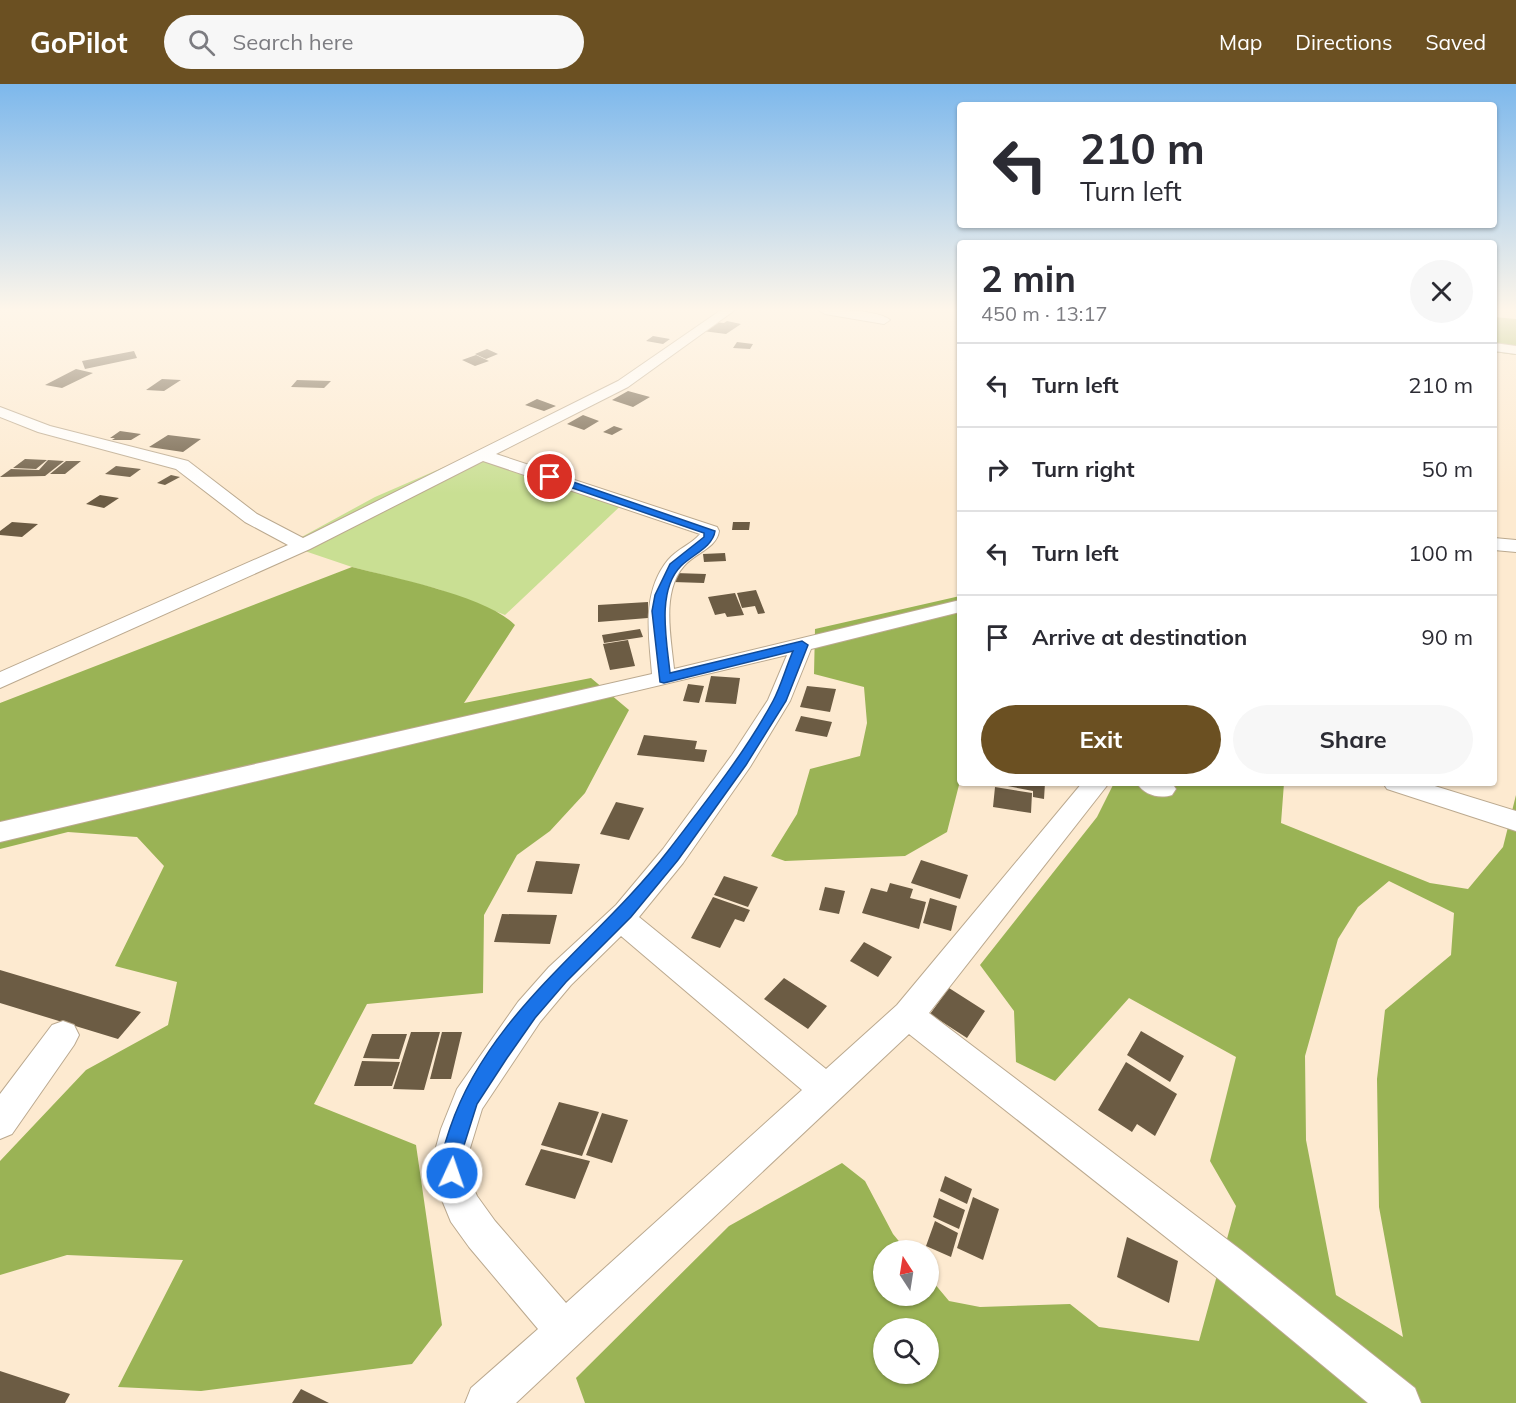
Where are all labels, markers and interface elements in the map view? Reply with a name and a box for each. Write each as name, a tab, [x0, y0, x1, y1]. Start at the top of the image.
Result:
search box	[164, 15, 584, 69]
text: GoPilot	[30, 25, 128, 60]
icon: search	[185, 26, 218, 59]
text: Search here	[233, 28, 354, 56]
text: Map	[1219, 29, 1262, 55]
text: Directions	[1295, 29, 1392, 55]
text: Saved	[1425, 29, 1486, 55]
text: 210 m	[1080, 122, 1205, 175]
icon: left	[981, 126, 1059, 204]
text: Turn left	[1080, 174, 1182, 208]
text: 2 min	[981, 256, 1076, 301]
button: close	[1410, 260, 1473, 323]
text: 450 m · 13:17	[981, 301, 1107, 326]
icon: left	[981, 369, 1014, 402]
text: Turn left	[1032, 371, 1119, 399]
text: 210 m	[1408, 371, 1473, 399]
pin	[524, 451, 575, 502]
icon: right	[981, 453, 1014, 486]
text: Turn right	[1032, 455, 1135, 483]
text: 50 m	[1422, 455, 1473, 483]
icon: arrive	[533, 460, 566, 493]
icon: left	[981, 537, 1014, 570]
text: Turn left	[1032, 539, 1119, 567]
text: 100 m	[1408, 539, 1473, 567]
icon: arrive	[981, 621, 1014, 654]
text: Arrive at destination	[1032, 623, 1247, 651]
text: 90 m	[1422, 623, 1473, 651]
button: Exit	[981, 705, 1221, 774]
button: Share	[1233, 705, 1473, 774]
position arrow	[420, 1141, 484, 1205]
north arrow	[873, 1240, 939, 1306]
map controls	[873, 1240, 939, 1384]
button: search	[873, 1318, 939, 1384]

